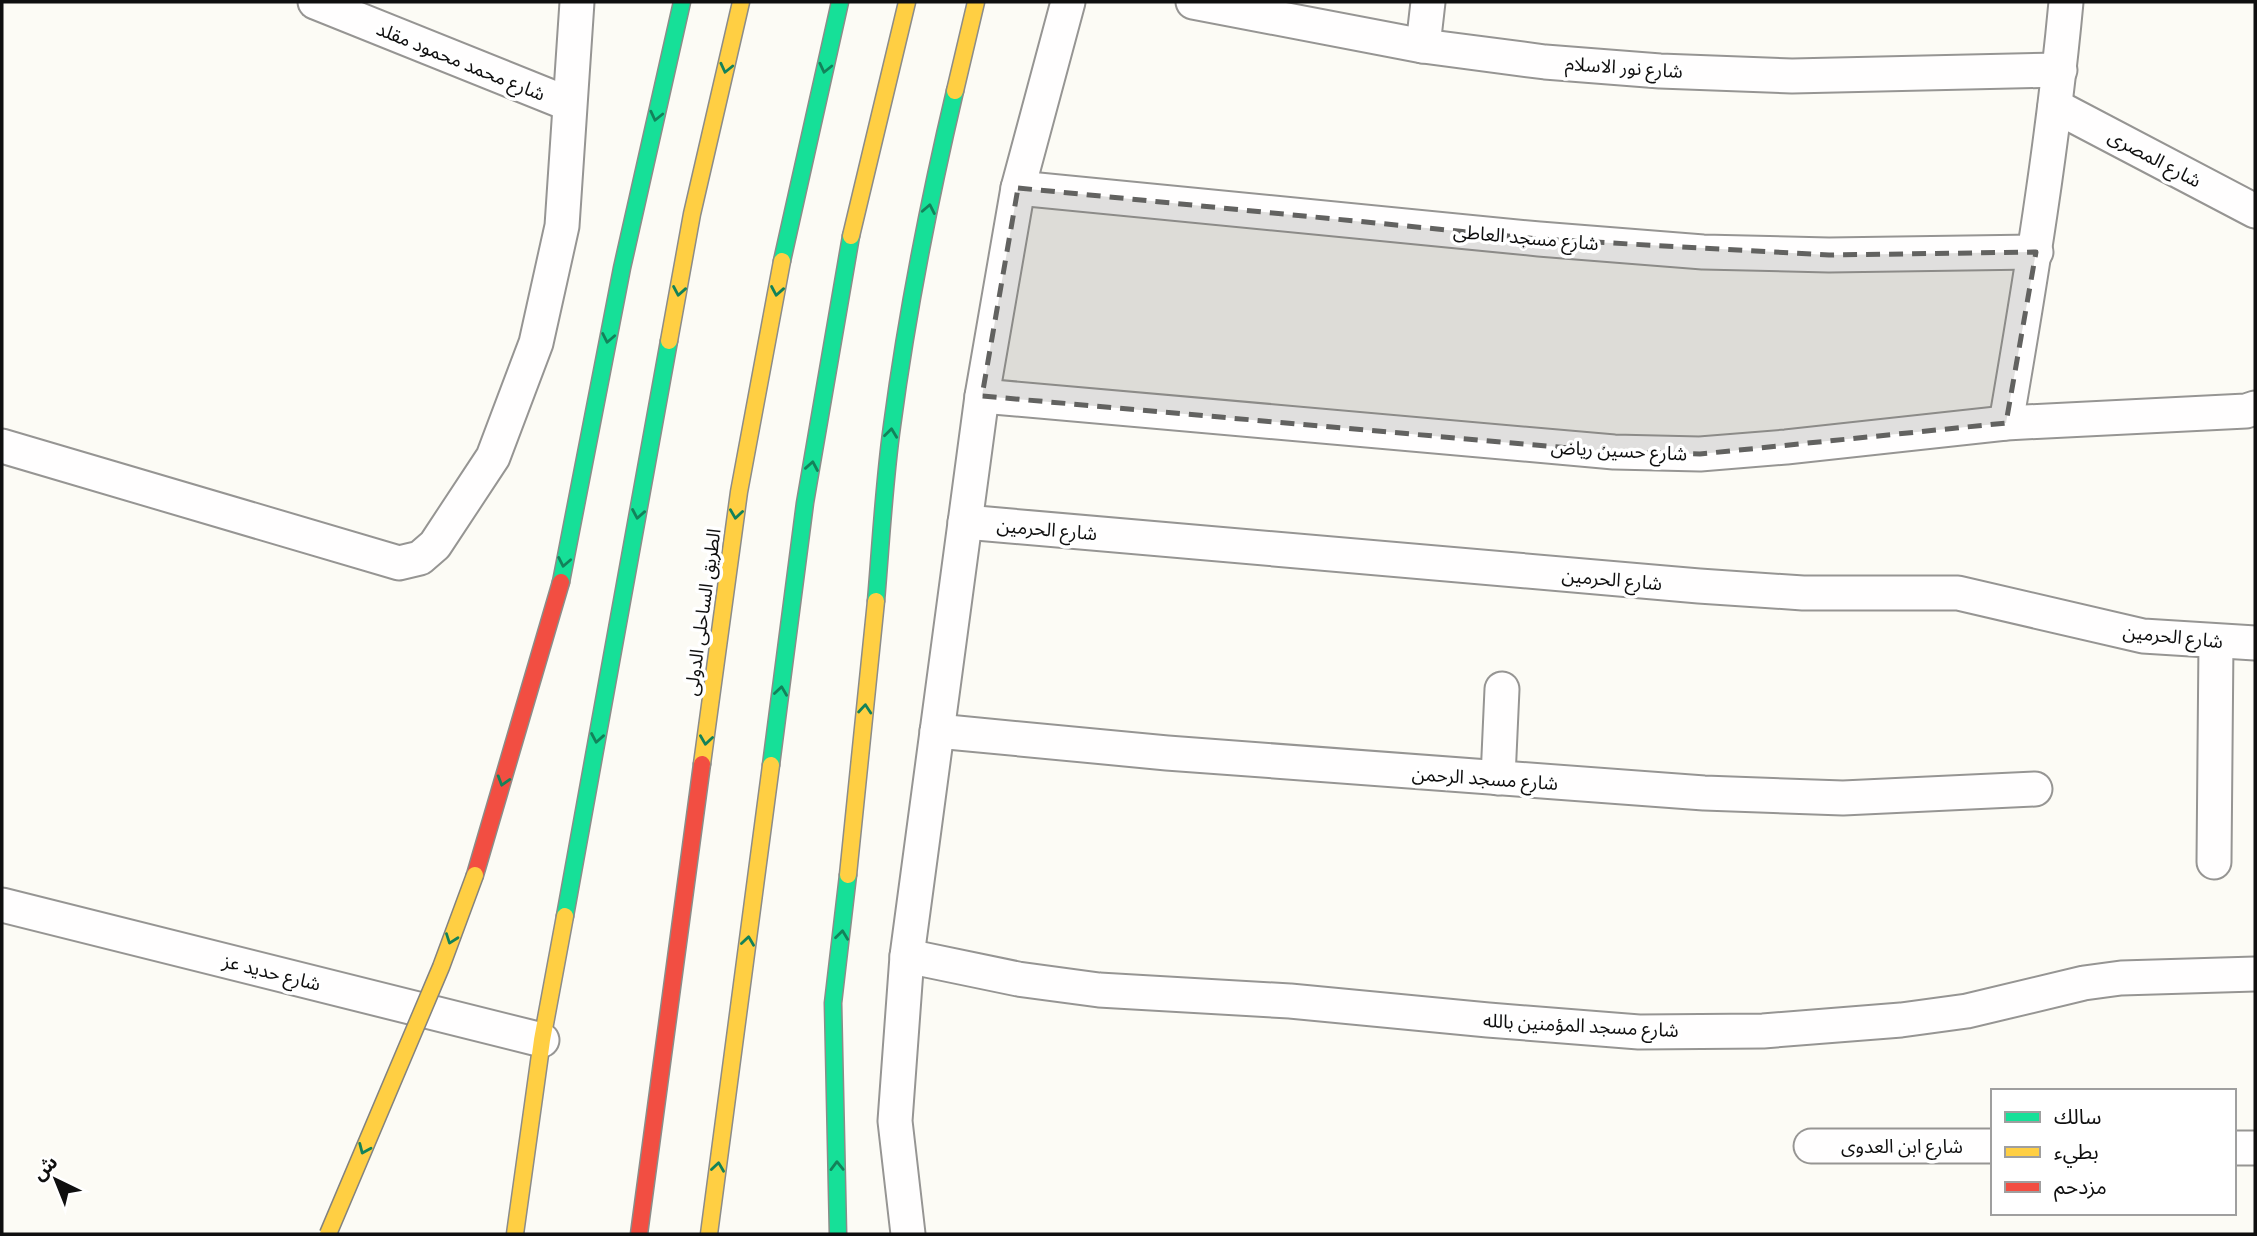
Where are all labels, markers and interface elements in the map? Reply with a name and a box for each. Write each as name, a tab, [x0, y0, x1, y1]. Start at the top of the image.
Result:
street label: شارع محمد محمود مقلد	[372, 16, 549, 108]
street label: شارع نور الاسلام	[1564, 51, 1684, 86]
one-way arrow	[720, 62, 734, 74]
one-way arrow	[819, 62, 833, 74]
one-way arrow	[650, 110, 665, 122]
street label: شارع المصرى	[2103, 123, 2206, 194]
one-way arrow	[921, 203, 936, 215]
street label: شارع مسجد العاطى	[1452, 219, 1600, 257]
one-way arrow	[770, 284, 785, 296]
one-way arrow	[672, 285, 687, 297]
one-way arrow	[602, 332, 617, 344]
one-way arrow	[884, 428, 899, 439]
street label: شارع حسين رياض	[1550, 434, 1688, 468]
one-way arrow	[804, 460, 819, 472]
one-way arrow	[631, 508, 646, 520]
one-way arrow	[729, 509, 744, 520]
street label: شارع الحرمين	[996, 513, 1098, 547]
street label: الطريق الساحلى الدولى	[678, 527, 726, 697]
one-way arrow	[558, 556, 573, 568]
street label: شارع الحرمين	[1561, 563, 1663, 597]
street label: شارع الحرمين	[2121, 619, 2224, 655]
one-way arrow	[773, 685, 788, 697]
one-way arrow	[857, 703, 872, 714]
one-way arrow	[590, 732, 605, 744]
one-way arrow	[698, 734, 713, 746]
street label: شارع مسجد الرحمن	[1411, 761, 1559, 797]
one-way arrow	[497, 774, 512, 786]
one-way arrow	[834, 929, 849, 941]
one-way arrow	[445, 933, 459, 945]
one-way arrow	[740, 935, 755, 947]
street label: شارع حديد عز	[219, 948, 323, 998]
street label: شارع مسجد المؤمنين بالله	[1482, 1008, 1679, 1044]
legend	[1991, 1089, 2236, 1215]
text: سالك	[2054, 1102, 2101, 1130]
street label: شارع ابن العدوى	[1841, 1134, 1963, 1160]
text: بطيء	[2054, 1137, 2099, 1168]
one-way arrow	[358, 1143, 372, 1155]
north arrow	[21, 1145, 91, 1215]
text: ش	[27, 1150, 62, 1185]
one-way arrow	[829, 1160, 845, 1171]
one-way arrow	[710, 1161, 725, 1172]
text: مزدحم	[2054, 1172, 2107, 1202]

